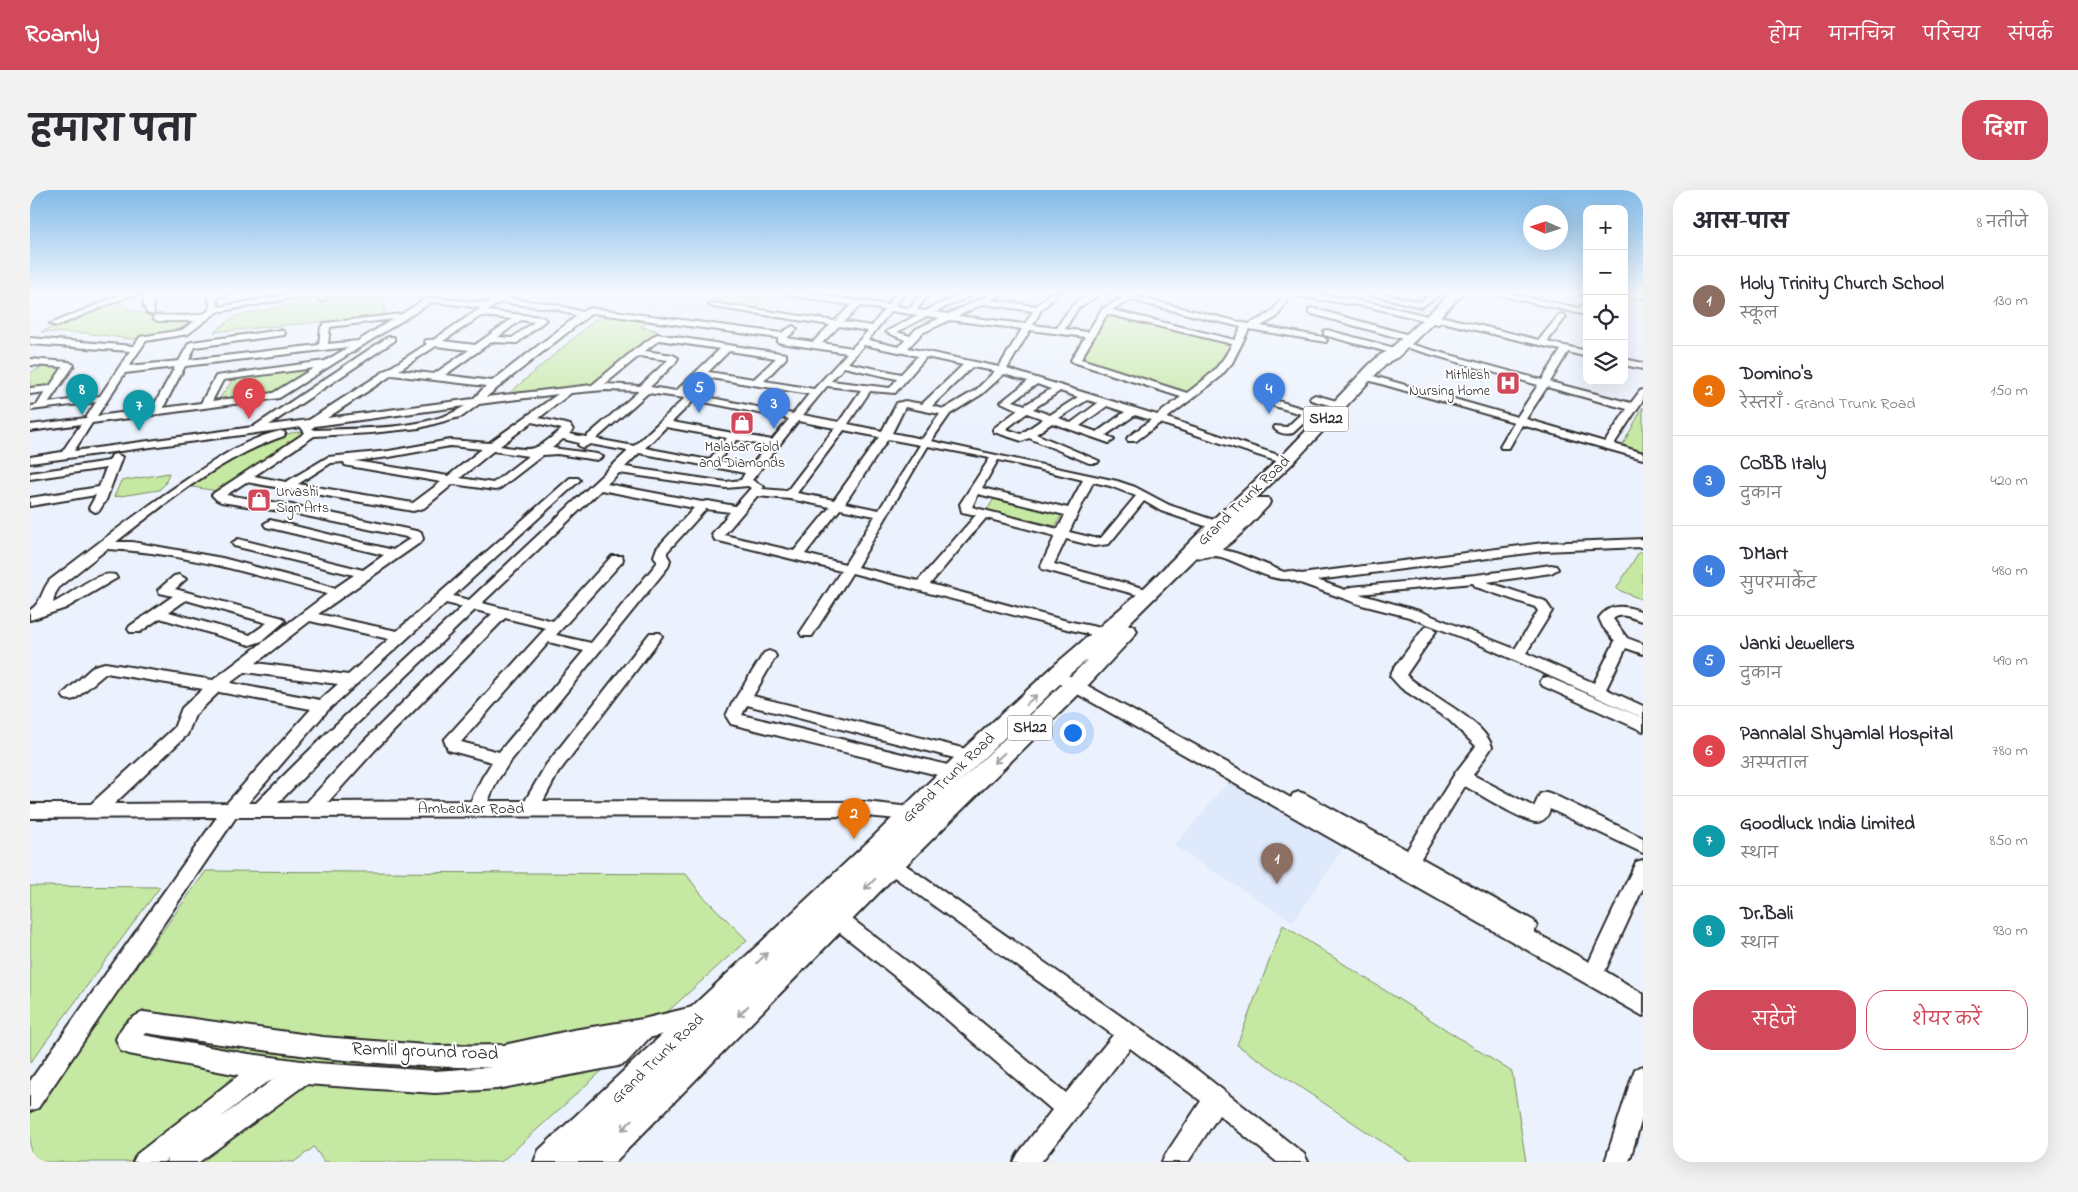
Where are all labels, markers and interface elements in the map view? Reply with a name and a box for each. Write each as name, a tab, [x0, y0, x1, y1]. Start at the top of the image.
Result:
text: Roamly	[25, 18, 100, 53]
text: होम	[1769, 23, 1801, 49]
text: मानचित्र	[1829, 23, 1895, 49]
text: परिचय	[1923, 23, 1980, 49]
text: संपर्क	[2008, 23, 2053, 49]
button: दिशा	[1962, 100, 2048, 160]
text: हमारा पता	[30, 106, 194, 157]
north arrow	[1523, 205, 1568, 250]
map controls	[1583, 205, 1628, 385]
button: +	[1583, 205, 1628, 250]
text: आस-पास	[1693, 208, 1788, 238]
text: 8 नतीजे	[1977, 211, 2028, 235]
button: −	[1583, 250, 1628, 295]
text: Holy Trinity Church School	[1740, 271, 1944, 298]
text: 1	[1706, 289, 1712, 313]
text: 130 m	[1993, 289, 2028, 313]
button: locate	[1583, 295, 1628, 340]
text: स्कूल	[1740, 302, 1778, 326]
button: layers	[1583, 340, 1628, 385]
text: Domino's	[1740, 361, 1813, 388]
place label: Mithlesh Nursing Home	[1409, 365, 1491, 403]
hospital icon: Mithlesh Nursing Home	[1495, 370, 1521, 396]
pin: 5	[683, 372, 715, 413]
pin: 4	[1253, 373, 1285, 414]
pin: 8	[66, 374, 98, 415]
pin: 6	[233, 378, 265, 419]
text: 2	[1705, 379, 1713, 403]
text: 150 m	[1990, 379, 2028, 403]
pin: 3	[758, 388, 790, 429]
pin: 7	[123, 390, 155, 431]
text: रेस्तराँ · Grand Trunk Road	[1740, 392, 1915, 416]
road number: SH22	[1304, 406, 1348, 432]
shop icon: Malabar Gold and Diamonds	[729, 410, 755, 436]
place label: Malabar Gold and Diamonds	[699, 437, 785, 474]
street label: Grand Trunk Road	[1192, 450, 1296, 552]
text: COBB Italy	[1740, 451, 1826, 478]
text: 3	[1706, 469, 1712, 493]
text: 420 m	[1990, 469, 2028, 493]
place label: Urvashi Sign Arts	[276, 482, 329, 520]
text: दुकान	[1740, 482, 1782, 506]
shop icon: Urvashi Sign Arts	[246, 487, 272, 513]
text: DMart	[1740, 541, 1788, 568]
text: 4	[1706, 559, 1712, 583]
text: 480 m	[1992, 559, 2028, 583]
text: सुपरमार्केट	[1740, 572, 1817, 596]
text: Janki Jewellers	[1740, 631, 1855, 658]
text: 5	[1704, 649, 1714, 673]
text: 490 m	[1993, 649, 2028, 673]
text: दुकान	[1740, 662, 1782, 686]
one-way arrow	[1024, 694, 1037, 706]
road number: SH22	[1008, 716, 1052, 740]
your location	[1060, 720, 1086, 746]
text: Pannalal Shyamlal Hospital	[1740, 721, 1953, 748]
street label: Grand Trunk Road	[897, 727, 1001, 829]
text: 6	[1705, 739, 1713, 763]
text: 780 m	[1992, 739, 2028, 763]
one-way arrow	[993, 752, 1005, 764]
text: अस्पताल	[1740, 752, 1808, 776]
street label: Ambedkar Road	[418, 797, 524, 821]
pin: 2	[838, 798, 870, 839]
text: Goodluck India Limited	[1740, 811, 1915, 838]
text: 7	[1706, 829, 1712, 853]
text: 850 m	[1990, 829, 2028, 853]
text: स्थान	[1740, 842, 1778, 866]
pin: 1	[1261, 843, 1293, 884]
one-way arrow	[864, 877, 876, 890]
text: Dr.Bali	[1740, 901, 1793, 928]
text: 8	[1706, 919, 1712, 943]
text: 930 m	[1993, 919, 2028, 943]
text: स्थान	[1740, 932, 1778, 956]
one-way arrow	[756, 952, 768, 964]
button: सहेजें	[1693, 990, 1856, 1050]
button: शेयर करें	[1866, 990, 2028, 1050]
one-way arrow	[736, 1005, 749, 1017]
street label: Grand Trunk Road	[606, 1008, 710, 1110]
street label: Ramlil ground road	[351, 1036, 499, 1070]
one-way arrow	[622, 1119, 634, 1131]

